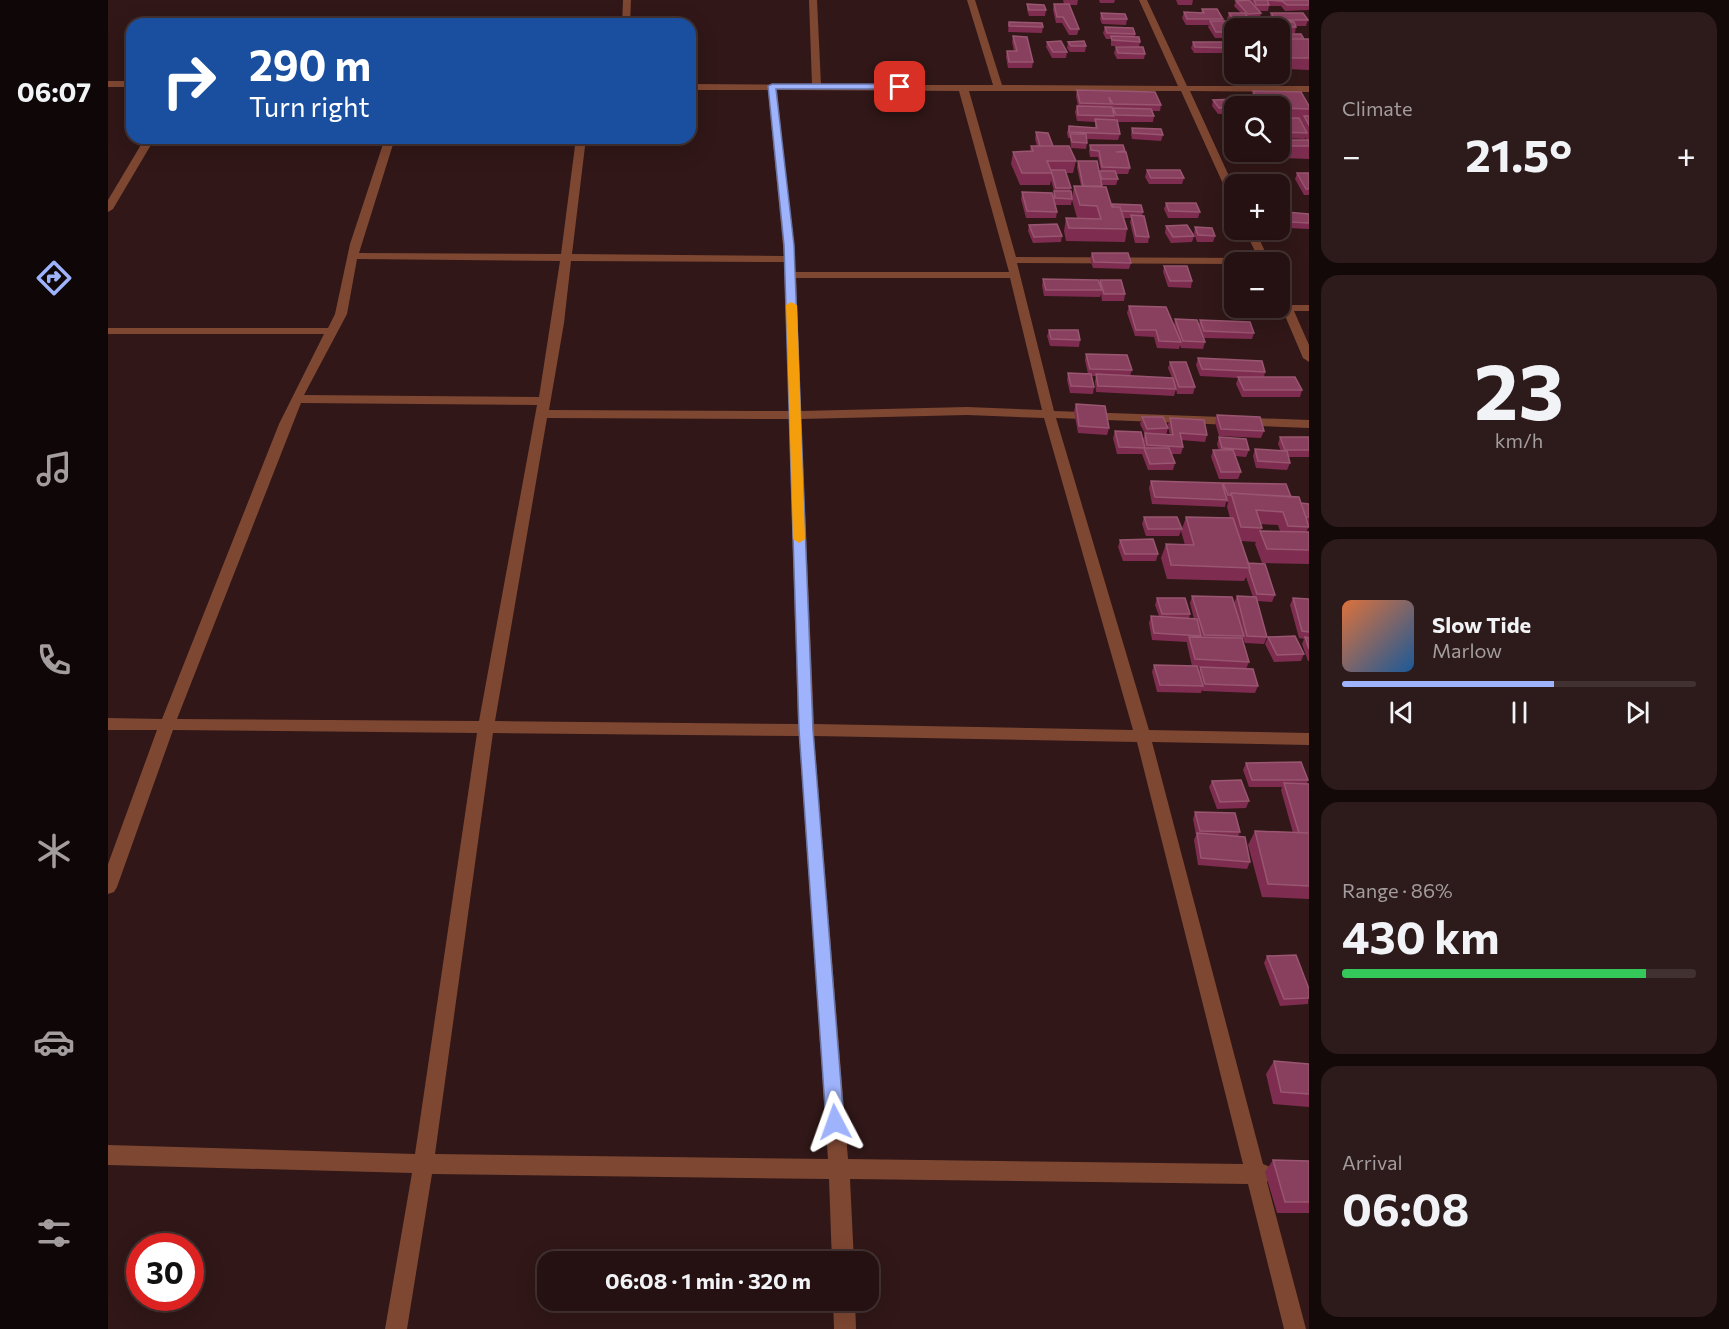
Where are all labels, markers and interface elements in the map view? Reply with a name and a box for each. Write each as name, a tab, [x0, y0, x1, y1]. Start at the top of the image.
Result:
map controls	[1224, 18, 1290, 318]
button: sound	[1224, 18, 1290, 84]
text: 290 m	[249, 38, 371, 90]
icon: right	[150, 42, 228, 120]
pin	[874, 61, 925, 112]
icon: arrive	[883, 70, 916, 103]
text: 06:07	[17, 75, 91, 108]
text: Turn right	[249, 90, 369, 123]
button: search	[1224, 96, 1290, 162]
text: Climate	[1342, 96, 1412, 120]
text: 21.5°	[1465, 126, 1572, 181]
text: −	[1342, 134, 1361, 175]
text: +	[1677, 134, 1696, 175]
button: +	[1224, 174, 1290, 240]
button: −	[1224, 252, 1290, 318]
icon: directions	[33, 257, 75, 299]
text: 23	[1474, 341, 1564, 436]
text: km/h	[1495, 428, 1543, 452]
icon: music	[33, 448, 75, 490]
text: Slow Tide	[1432, 611, 1531, 638]
text: Marlow	[1432, 638, 1502, 662]
icon: phone	[33, 639, 75, 681]
icon: previous	[1385, 696, 1418, 729]
icon: pause	[1503, 696, 1536, 729]
icon: next	[1621, 696, 1654, 729]
icon: climate	[33, 830, 75, 872]
text: Range · 86%	[1342, 878, 1453, 902]
text: 430 km	[1342, 908, 1499, 963]
icon: car	[33, 1021, 75, 1063]
position arrow	[803, 1090, 867, 1154]
text: Arrival	[1342, 1150, 1403, 1174]
text: 06:08	[1342, 1180, 1469, 1235]
icon: filters	[33, 1212, 75, 1254]
speed limit sign: 30	[126, 1233, 204, 1311]
text: 06:08 · 1 min · 320 m	[605, 1267, 811, 1294]

